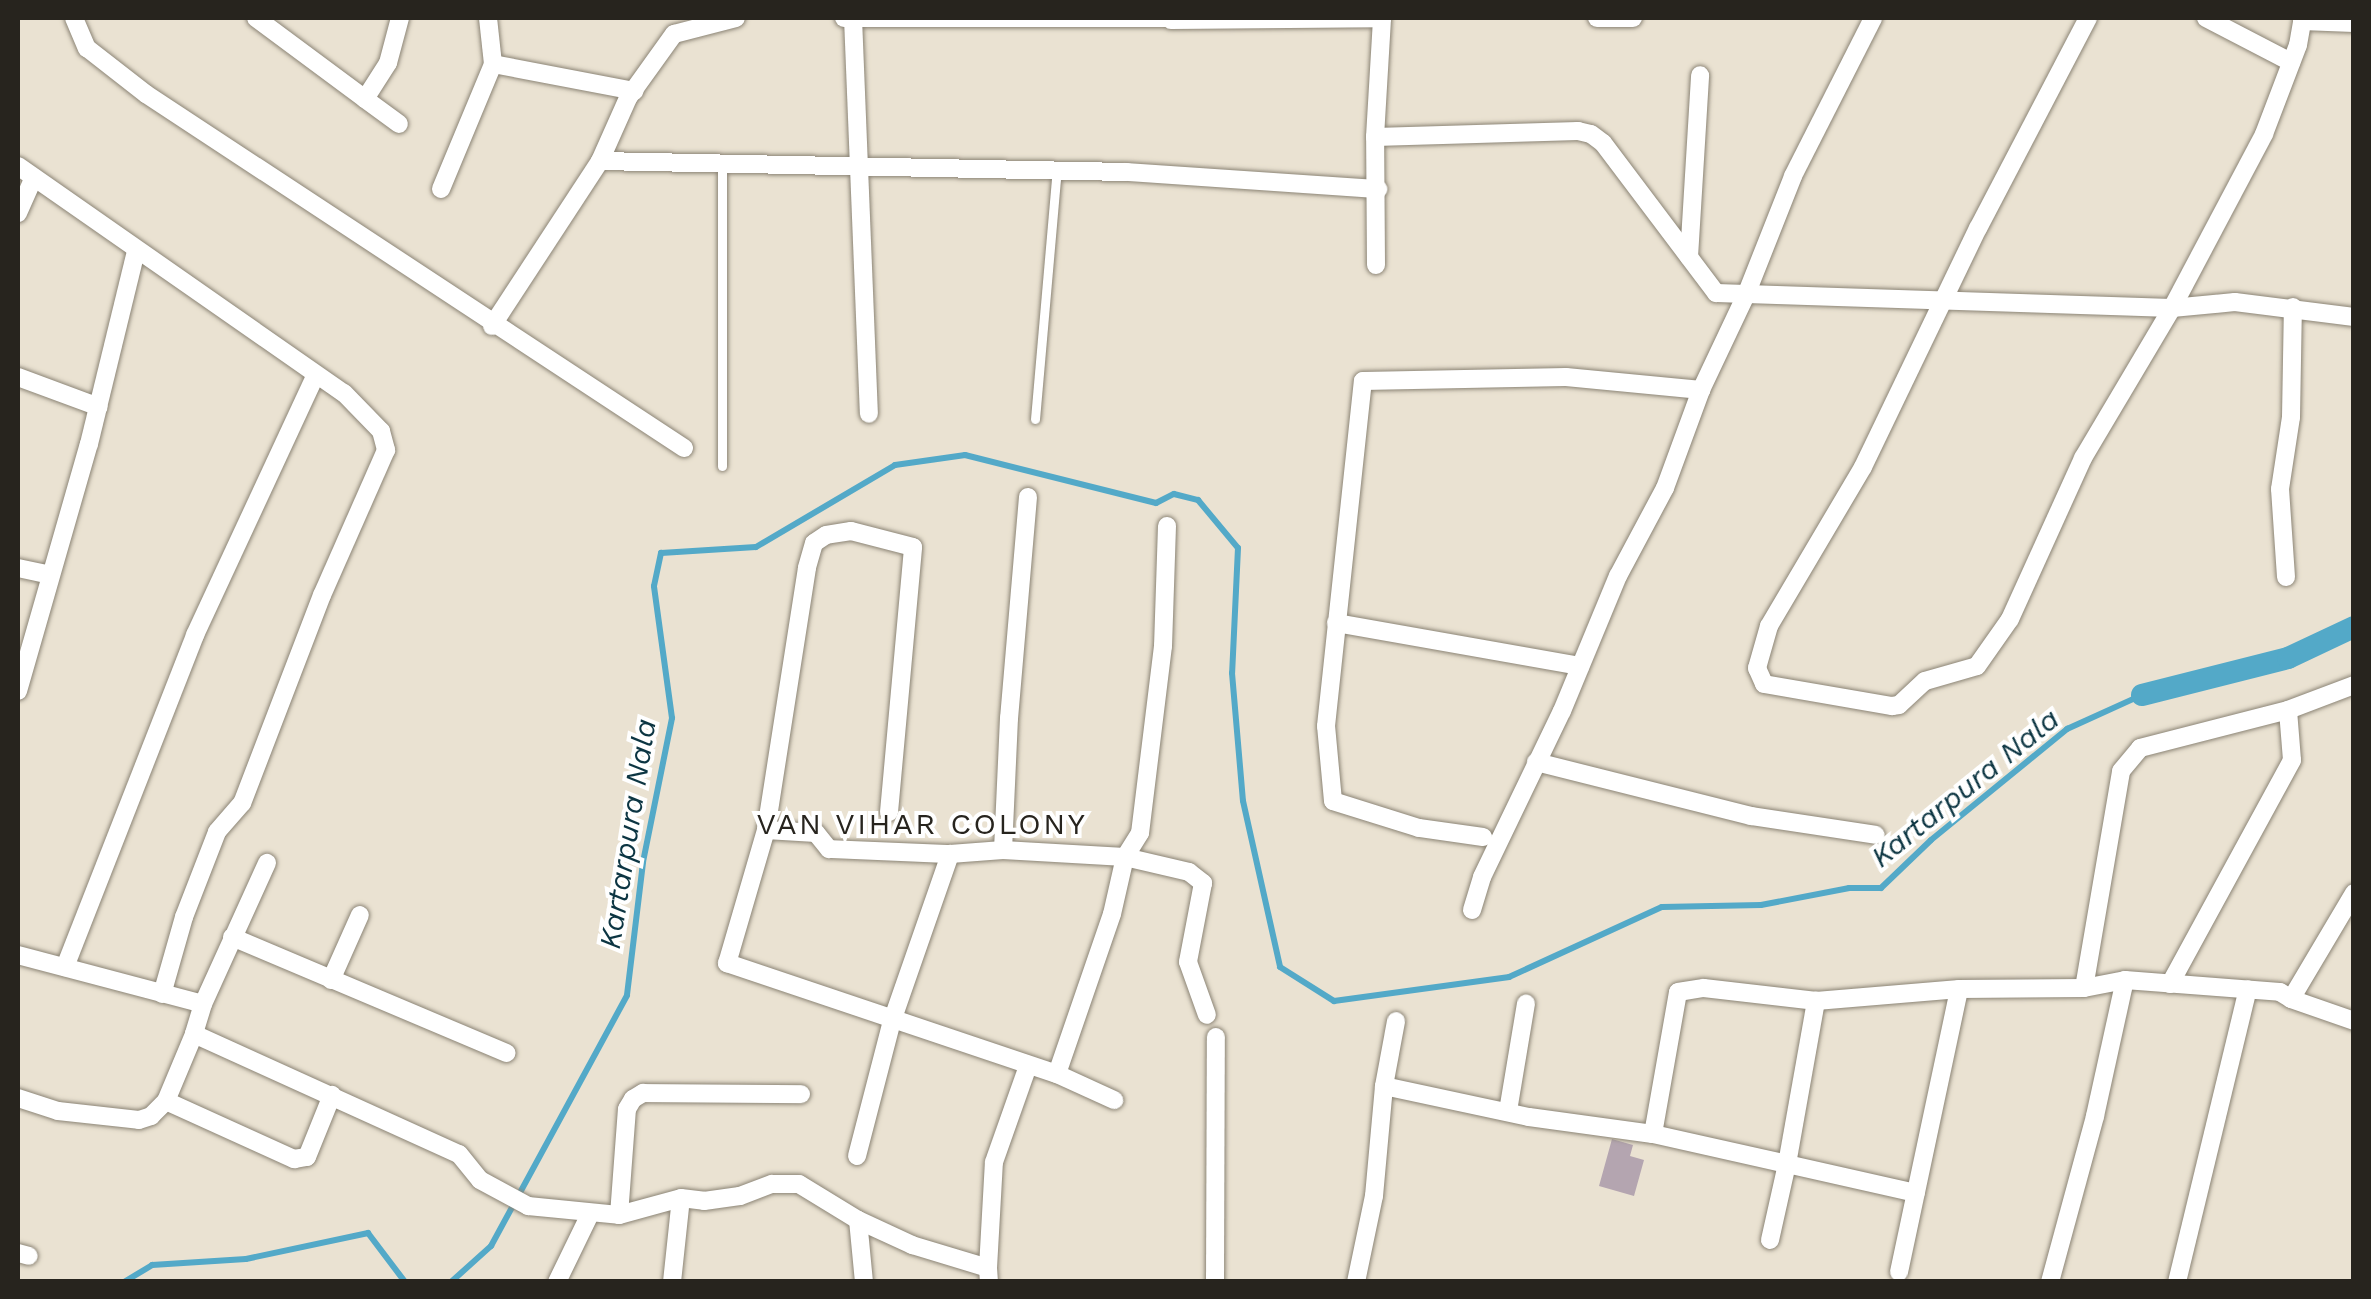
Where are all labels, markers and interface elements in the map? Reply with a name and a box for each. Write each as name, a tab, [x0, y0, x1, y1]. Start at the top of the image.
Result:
water label: Kartarpura Nala	[1863, 701, 2067, 875]
water label: Kartarpura Nala	[592, 716, 664, 952]
district label: VAN VIHAR COLONY	[756, 806, 1088, 842]

